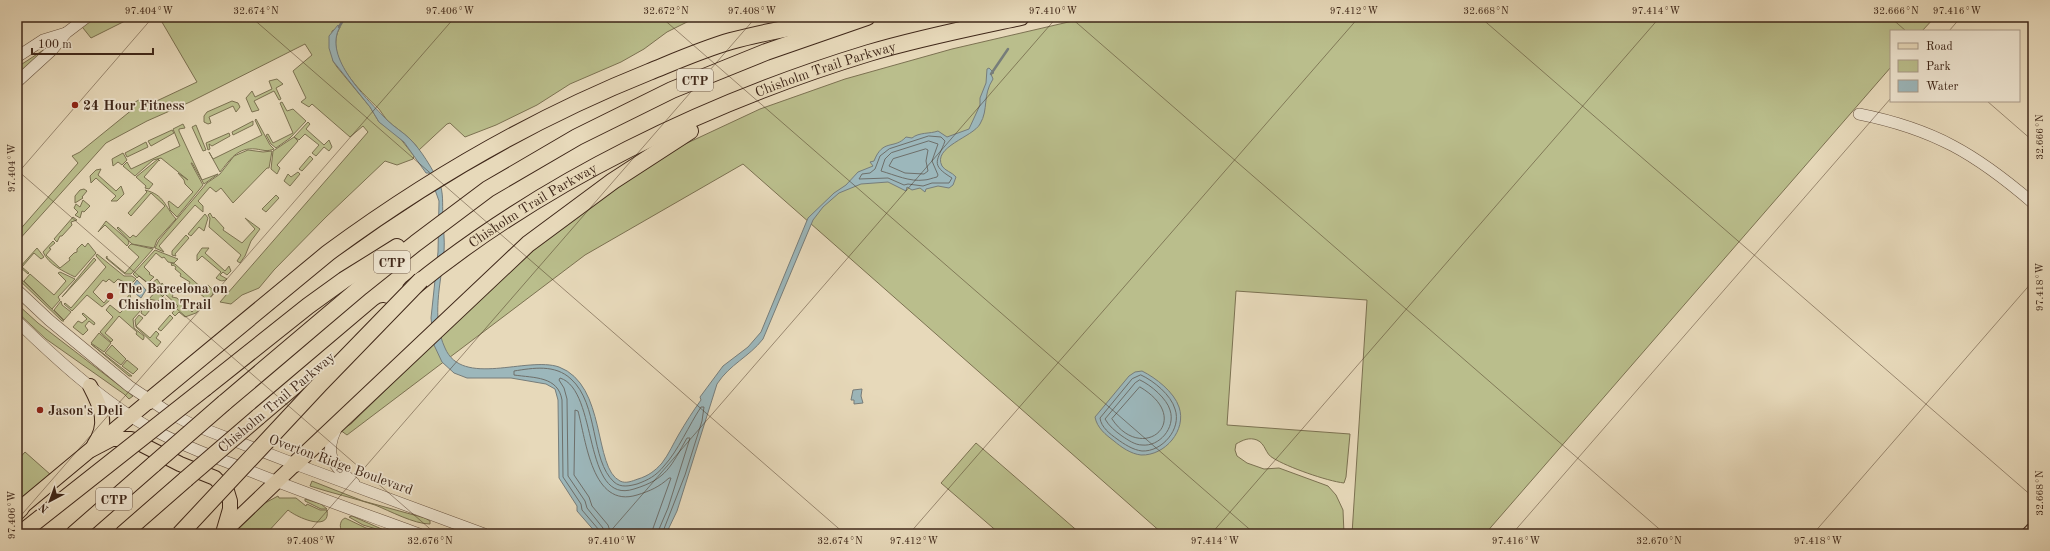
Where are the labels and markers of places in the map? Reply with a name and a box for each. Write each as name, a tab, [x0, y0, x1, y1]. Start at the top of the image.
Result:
place label: 24 Hour Fitness	[83, 99, 185, 113]
marker: 24 Hour Fitness	[70, 100, 80, 110]
place label: The Barcelona on Chisholm Trail	[118, 282, 228, 312]
marker: The Barcelona on Chisholm Trail	[105, 291, 115, 301]
place label: Jason's Deli	[48, 404, 123, 418]
marker: Jason's Deli	[35, 405, 45, 415]

